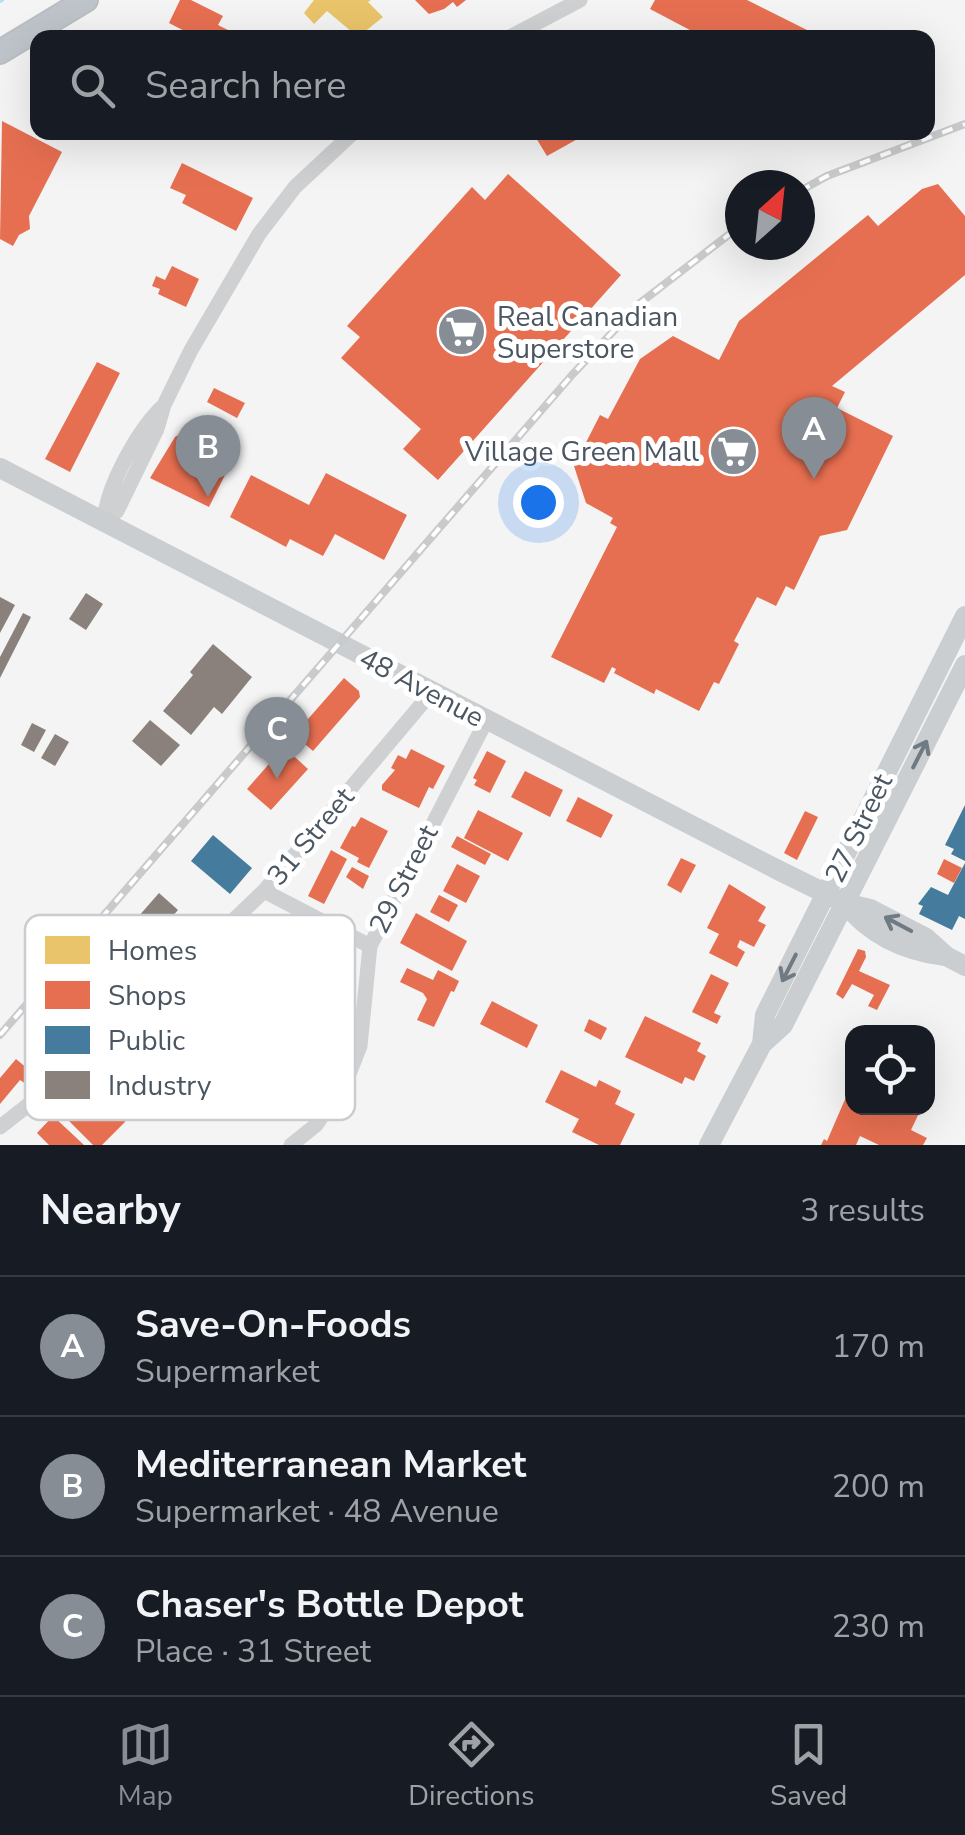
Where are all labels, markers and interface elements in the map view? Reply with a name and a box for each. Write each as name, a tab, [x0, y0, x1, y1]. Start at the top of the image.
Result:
search box	[30, 30, 935, 140]
icon: search	[65, 58, 120, 113]
text: Search here	[145, 60, 346, 111]
north arrow	[725, 170, 815, 260]
place label: Real Canadian Superstore	[497, 298, 678, 368]
supermarket icon: Real Canadian Superstore	[436, 306, 488, 358]
pin: A	[782, 396, 846, 479]
pin: B	[176, 414, 240, 497]
supermarket icon: Village Green Mall	[708, 425, 760, 477]
place label: Village Green Mall	[464, 433, 700, 471]
your location	[513, 477, 564, 528]
street label: 48 Avenue	[353, 639, 491, 737]
pin: C	[244, 696, 310, 779]
one-way arrow	[911, 739, 930, 769]
street label: 27 Street	[816, 767, 902, 889]
street label: 31 Street	[259, 779, 363, 894]
street label: 29 Street	[360, 818, 448, 940]
one-way arrow	[884, 913, 914, 933]
legend	[25, 915, 355, 1120]
text: Homes	[108, 932, 197, 970]
one-way arrow	[779, 952, 798, 982]
text: Shops	[108, 977, 186, 1015]
text: Public	[108, 1022, 185, 1060]
map controls	[845, 1025, 935, 1115]
button: locate	[845, 1025, 935, 1115]
text: Industry	[108, 1067, 212, 1105]
text: Nearby	[40, 1182, 181, 1239]
text: 3 results	[800, 1189, 925, 1232]
text: Save-On-Foods	[135, 1299, 411, 1350]
text: A	[61, 1325, 84, 1368]
text: 170 m	[832, 1325, 925, 1368]
text: Supermarket	[135, 1350, 319, 1393]
text: Mediterranean Market	[135, 1439, 526, 1490]
text: B	[61, 1465, 84, 1508]
text: 200 m	[832, 1465, 925, 1508]
text: Supermarket · 48 Avenue	[135, 1490, 499, 1533]
text: Chaser's Bottle Depot	[135, 1579, 523, 1630]
text: C	[62, 1605, 83, 1648]
text: 230 m	[832, 1605, 925, 1648]
text: Place · 31 Street	[135, 1630, 371, 1673]
tab: Map	[118, 1717, 173, 1815]
tab: Directions	[408, 1717, 534, 1815]
tab: Saved	[770, 1717, 847, 1815]

